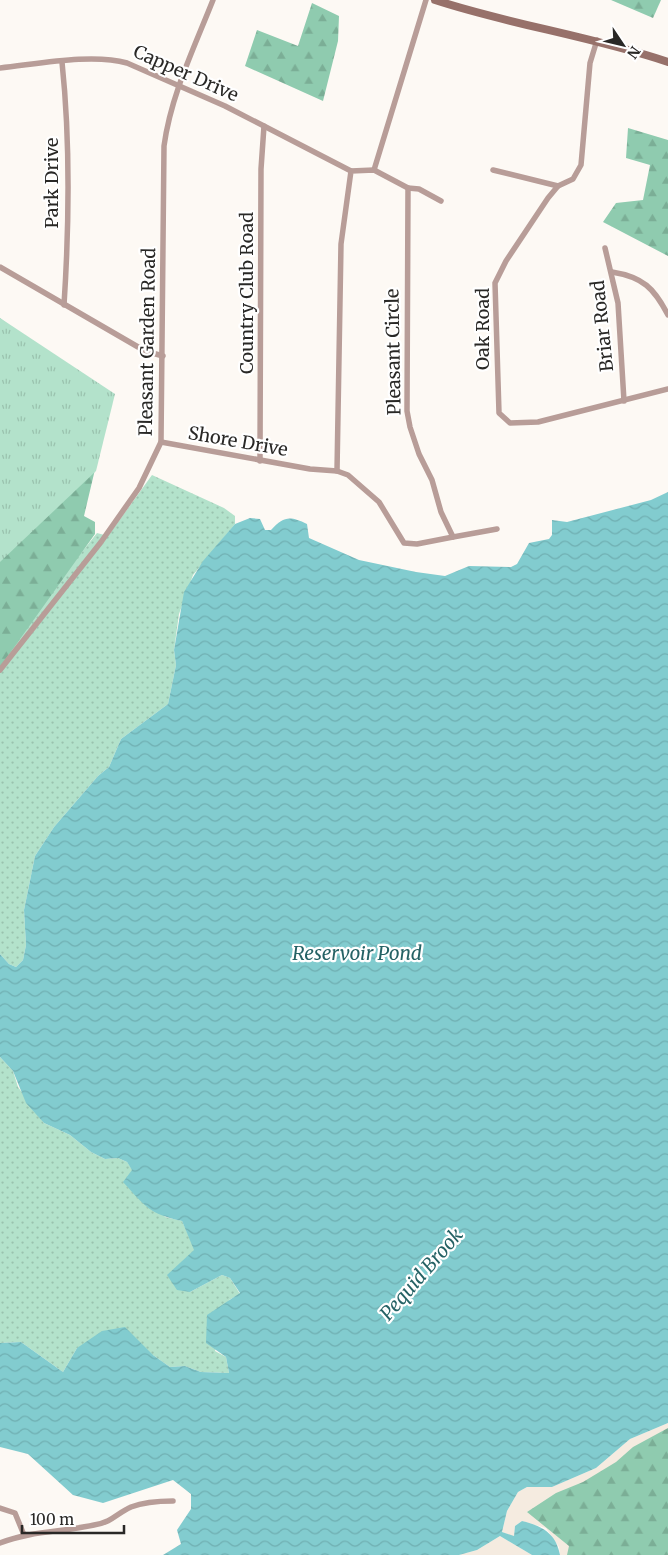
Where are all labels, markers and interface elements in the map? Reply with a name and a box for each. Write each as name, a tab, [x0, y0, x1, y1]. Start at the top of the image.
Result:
north arrow	[598, 20, 648, 70]
street label: Capper Drive	[130, 40, 242, 106]
text: N	[623, 43, 644, 62]
street label: Park Drive	[40, 137, 63, 229]
street label: Country Club Road	[235, 212, 258, 374]
street label: Pleasant Garden Road	[134, 248, 160, 436]
street label: Briar Road	[586, 279, 618, 373]
street label: Pleasant Circle	[380, 288, 406, 416]
street label: Oak Road	[471, 288, 494, 370]
street label: Shore Drive	[186, 421, 290, 461]
water label: Reservoir Pond	[292, 941, 422, 965]
water label: Pequid Brook	[374, 1223, 468, 1325]
scale bar	[22, 1502, 125, 1534]
text: 100 m	[30, 1510, 74, 1529]

